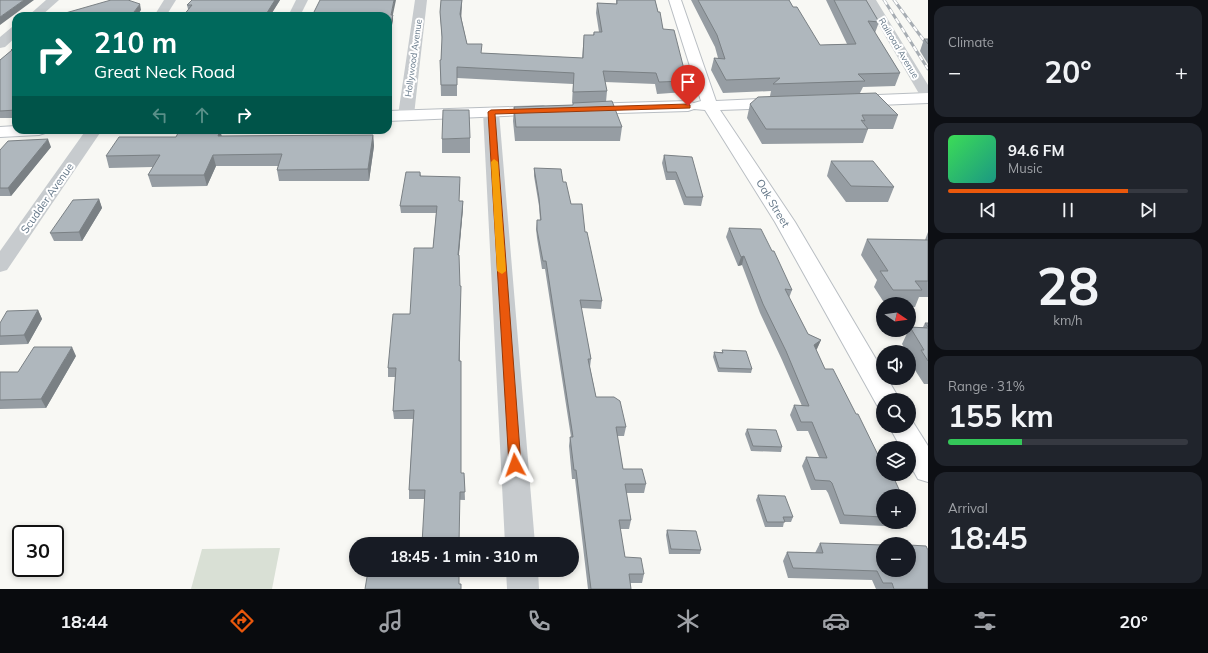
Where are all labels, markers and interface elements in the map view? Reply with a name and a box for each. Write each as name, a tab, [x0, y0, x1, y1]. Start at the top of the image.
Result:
street label: Railroad Avenue	[877, 16, 921, 80]
street label: Hollywood Avenue	[402, 18, 425, 98]
text: 210 m	[94, 25, 177, 60]
icon: right	[28, 28, 80, 80]
text: Climate	[948, 34, 994, 50]
text: 20°	[1044, 53, 1092, 91]
text: −	[948, 58, 961, 86]
text: +	[1175, 58, 1188, 86]
text: Great Neck Road	[94, 60, 235, 83]
pin	[671, 65, 705, 106]
icon: arrive	[677, 71, 699, 93]
icon: left	[149, 104, 171, 126]
icon: ahead	[191, 104, 213, 126]
icon: right	[233, 104, 255, 126]
text: 94.6 FM	[1008, 141, 1064, 160]
street label: Scudder Avenue	[17, 160, 77, 236]
text: Music	[1008, 160, 1043, 176]
street label: Oak Street	[753, 176, 793, 230]
icon: previous	[977, 199, 999, 221]
icon: pause	[1057, 199, 1079, 221]
icon: next	[1137, 199, 1159, 221]
text: 28	[1037, 253, 1099, 318]
north arrow	[876, 297, 916, 337]
map controls	[876, 297, 916, 577]
text: km/h	[1053, 312, 1083, 328]
button: sound	[876, 345, 916, 385]
text: Range · 31%	[948, 378, 1025, 394]
button: search	[876, 393, 916, 433]
text: 155 km	[948, 397, 1054, 435]
button: layers	[876, 441, 916, 481]
position arrow	[494, 444, 536, 486]
button: +	[876, 489, 916, 529]
text: Arrival	[948, 500, 988, 516]
text: 18:45	[948, 519, 1027, 557]
speed limit sign: 30	[12, 525, 64, 577]
button: −	[876, 537, 916, 577]
text: 18:45 · 1 min · 310 m	[390, 547, 538, 566]
icon: directions	[228, 607, 256, 635]
icon: music	[377, 607, 405, 635]
icon: phone	[525, 607, 553, 635]
icon: climate	[674, 607, 702, 635]
icon: car	[822, 607, 850, 635]
icon: filters	[971, 607, 999, 635]
text: 18:44	[60, 610, 108, 633]
text: 20°	[1119, 610, 1148, 633]

